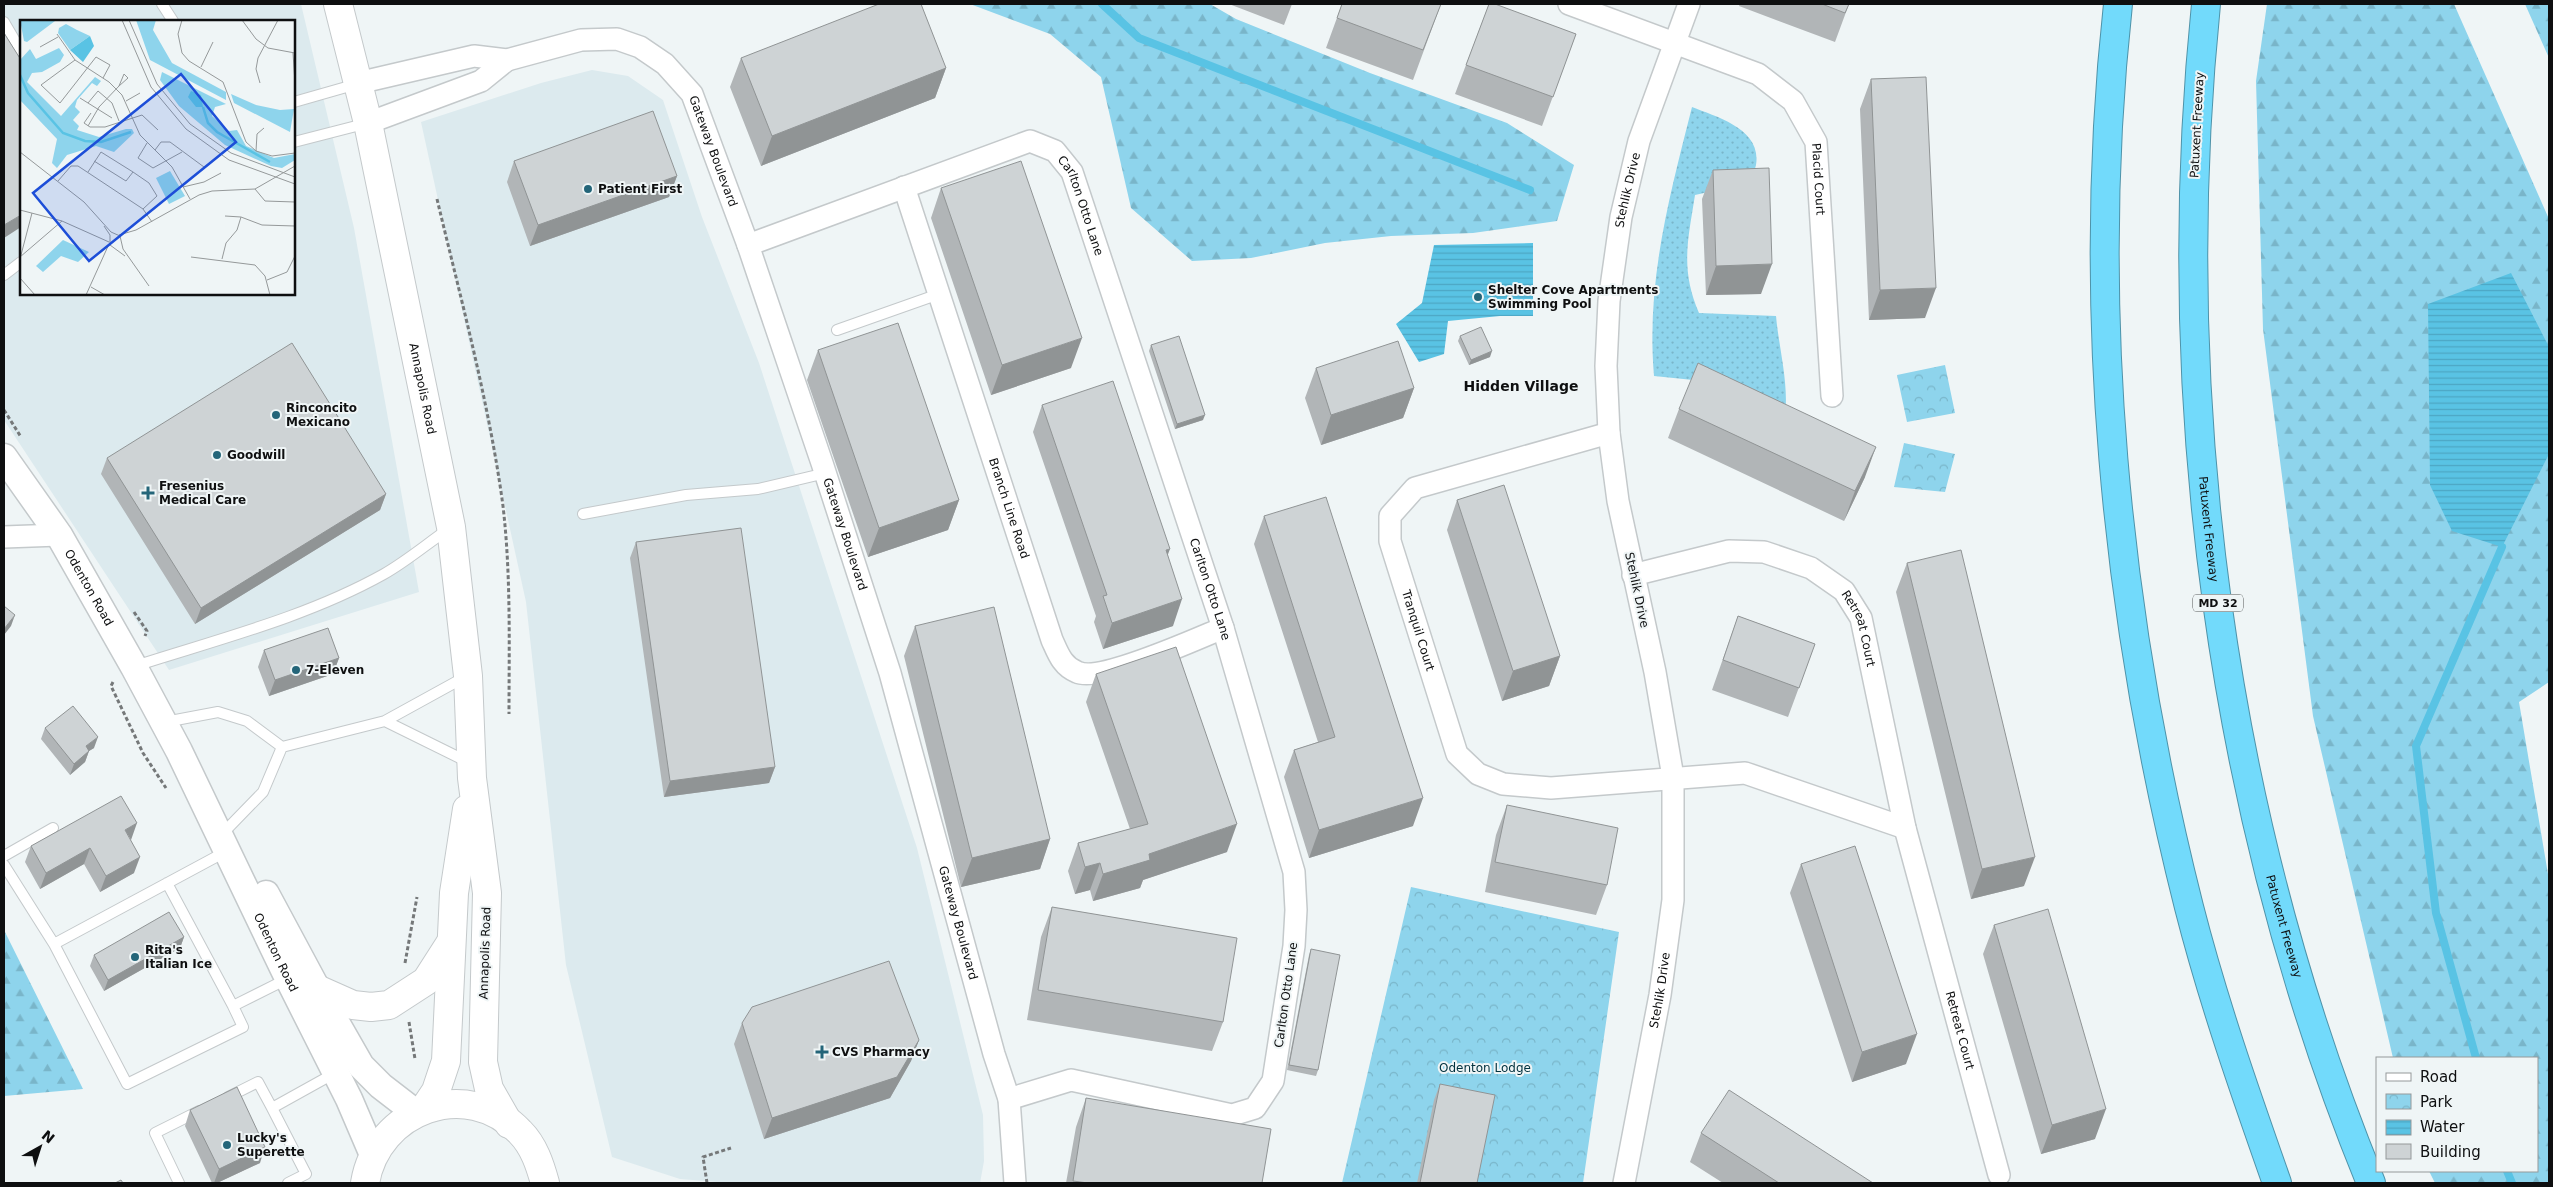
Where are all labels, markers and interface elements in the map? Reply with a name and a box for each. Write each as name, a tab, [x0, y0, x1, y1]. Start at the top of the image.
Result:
inset map	[20, 20, 295, 295]
street label: Patuxent Freeway	[2187, 72, 2207, 178]
street label: Gateway Boulevard	[686, 94, 740, 209]
street label: Placid Court	[1809, 143, 1828, 216]
street label: Stehlik Drive	[1613, 151, 1643, 229]
street label: Carlton Otto Lane	[1055, 153, 1106, 258]
place label: Patient First	[598, 182, 682, 196]
marker: Patient First	[582, 183, 594, 195]
place label: Shelter Cove Apartments Swimming Pool	[1488, 283, 1658, 311]
marker: Shelter Cove Apartments Swimming Pool	[1472, 291, 1484, 303]
street label: Annapolis Road	[406, 342, 439, 436]
district label: Hidden Village	[1464, 378, 1578, 394]
place label: Rinconcito Mexicano	[286, 401, 357, 429]
marker: Rinconcito Mexicano	[270, 409, 282, 421]
place label: Goodwill	[227, 448, 285, 462]
marker: Goodwill	[211, 449, 223, 461]
street label: Branch Line Road	[986, 456, 1032, 560]
street label: Patuxent Freeway	[2196, 475, 2221, 583]
street label: Gateway Boulevard	[820, 476, 870, 592]
place label: Fresenius Medical Care	[159, 479, 246, 507]
marker: Fresenius Medical Care	[141, 486, 155, 500]
street label: Carlton Otto Lane	[1187, 536, 1233, 642]
street label: Odenton Road	[62, 547, 116, 628]
street label: Stehlik Drive	[1622, 551, 1652, 629]
street label: Tranquil Court	[1399, 587, 1438, 673]
street label: Retreat Court	[1838, 588, 1878, 668]
road number: MD 32	[2193, 594, 2243, 612]
place label: 7-Eleven	[306, 663, 364, 677]
marker: 7-Eleven	[290, 664, 302, 676]
street label: Gateway Boulevard	[936, 864, 980, 981]
street label: Patuxent Freeway	[2263, 873, 2305, 980]
street label: Annapolis Road	[476, 906, 494, 1000]
street label: Odenton Road	[251, 911, 301, 994]
street label: Carlton Otto Lane	[1272, 941, 1300, 1049]
place label: Rita's Italian Ice	[145, 943, 212, 971]
marker: Rita's Italian Ice	[129, 951, 141, 963]
street label: Stehlik Drive	[1647, 951, 1673, 1030]
street label: Retreat Court	[1942, 990, 1977, 1072]
place label: CVS Pharmacy	[832, 1045, 930, 1059]
marker: CVS Pharmacy	[816, 1046, 828, 1058]
legend	[2376, 1057, 2538, 1172]
park label: Odenton Lodge	[1439, 1061, 1531, 1075]
text: Road	[2420, 1068, 2458, 1086]
text: Park	[2420, 1093, 2453, 1111]
text: Water	[2420, 1118, 2465, 1136]
north arrow	[15, 1122, 65, 1172]
text: N	[39, 1127, 58, 1147]
place label: Lucky's Superette	[237, 1131, 305, 1159]
marker: Lucky's Superette	[221, 1139, 233, 1151]
text: Building	[2420, 1143, 2481, 1161]

